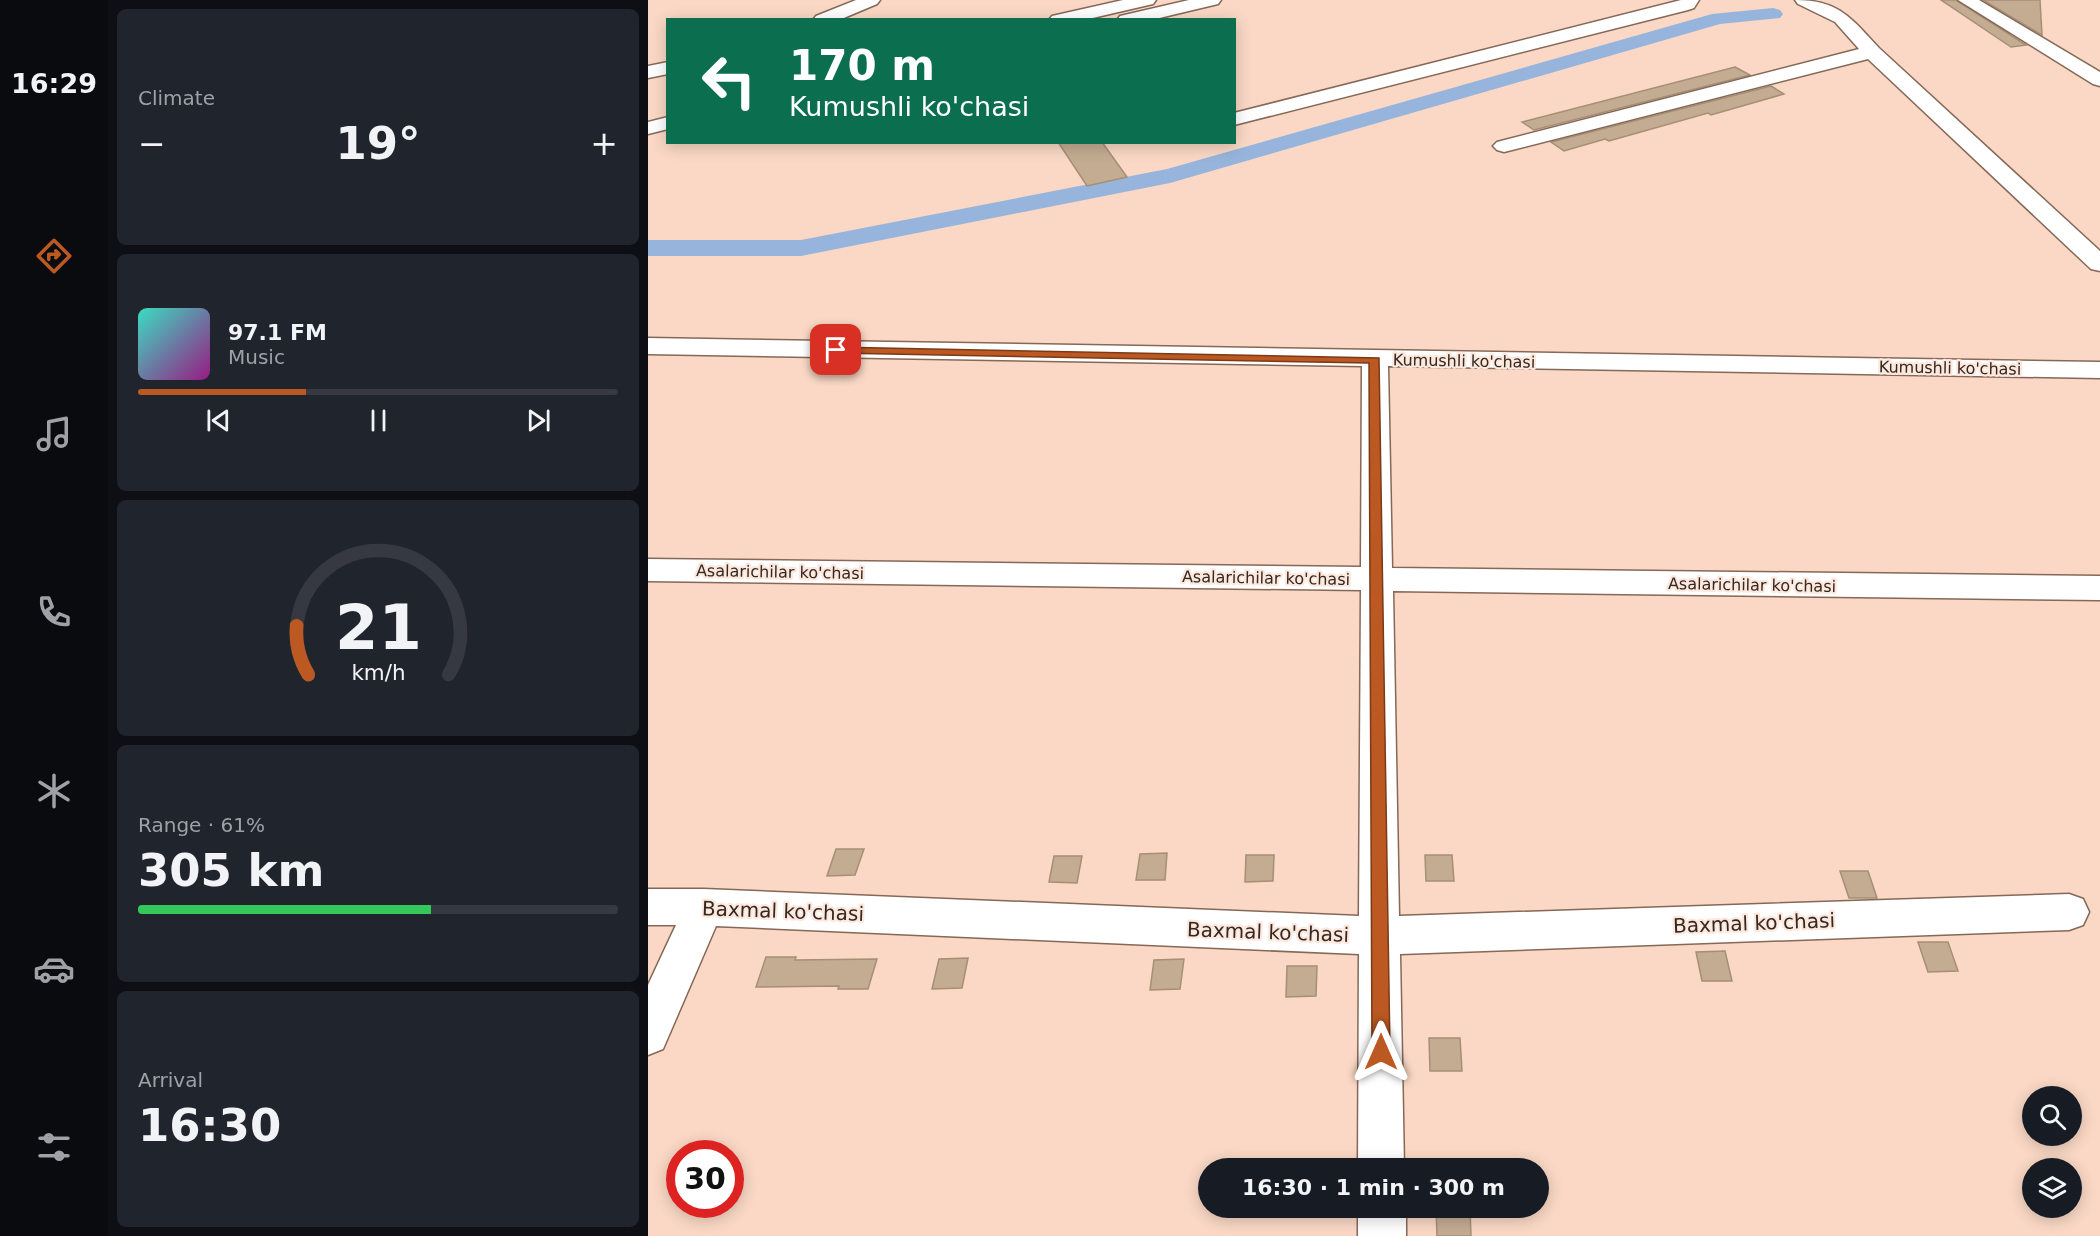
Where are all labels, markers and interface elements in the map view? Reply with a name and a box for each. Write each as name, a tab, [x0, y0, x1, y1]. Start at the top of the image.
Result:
text: 170 m	[789, 41, 935, 90]
icon: left	[690, 42, 768, 120]
text: 16:29	[11, 68, 97, 99]
text: Climate	[138, 86, 215, 110]
text: Kumushli ko'chasi	[789, 91, 1029, 122]
text: 19°	[335, 117, 421, 170]
text: −	[138, 124, 166, 163]
text: +	[590, 124, 618, 163]
icon: directions	[33, 235, 75, 277]
text: 97.1 FM	[228, 320, 327, 345]
pin	[810, 324, 861, 375]
icon: arrive	[819, 333, 852, 366]
text: Music	[228, 345, 285, 369]
street label: Kumushli ko'chasi	[1393, 350, 1535, 372]
street label: Kumushli ko'chasi	[1879, 357, 2021, 379]
icon: previous	[202, 404, 235, 437]
icon: pause	[362, 404, 395, 437]
icon: next	[522, 404, 555, 437]
icon: music	[33, 413, 75, 455]
street label: Asalarichilar ko'chasi	[696, 561, 864, 583]
street label: Asalarichilar ko'chasi	[1182, 567, 1350, 589]
street label: Asalarichilar ko'chasi	[1668, 574, 1836, 596]
icon: phone	[33, 591, 75, 633]
text: 21	[335, 591, 421, 664]
text: km/h	[351, 660, 405, 685]
icon: climate	[33, 770, 75, 812]
text: Range · 61%	[138, 813, 265, 837]
text: 305 km	[138, 844, 324, 897]
street label: Baxmal ko'chasi	[702, 896, 864, 926]
street label: Baxmal ko'chasi	[1673, 908, 1835, 938]
street label: Baxmal ko'chasi	[1187, 917, 1349, 947]
icon: car	[33, 948, 75, 990]
position arrow	[1349, 1020, 1413, 1084]
text: Arrival	[138, 1068, 203, 1092]
map controls	[2022, 1086, 2082, 1218]
button: search	[2022, 1086, 2082, 1146]
text: 16:30	[138, 1099, 281, 1152]
icon: filters	[33, 1126, 75, 1168]
speed limit sign: 30	[666, 1140, 744, 1218]
button: layers	[2022, 1158, 2082, 1218]
text: 16:30 · 1 min · 300 m	[1242, 1175, 1505, 1200]

